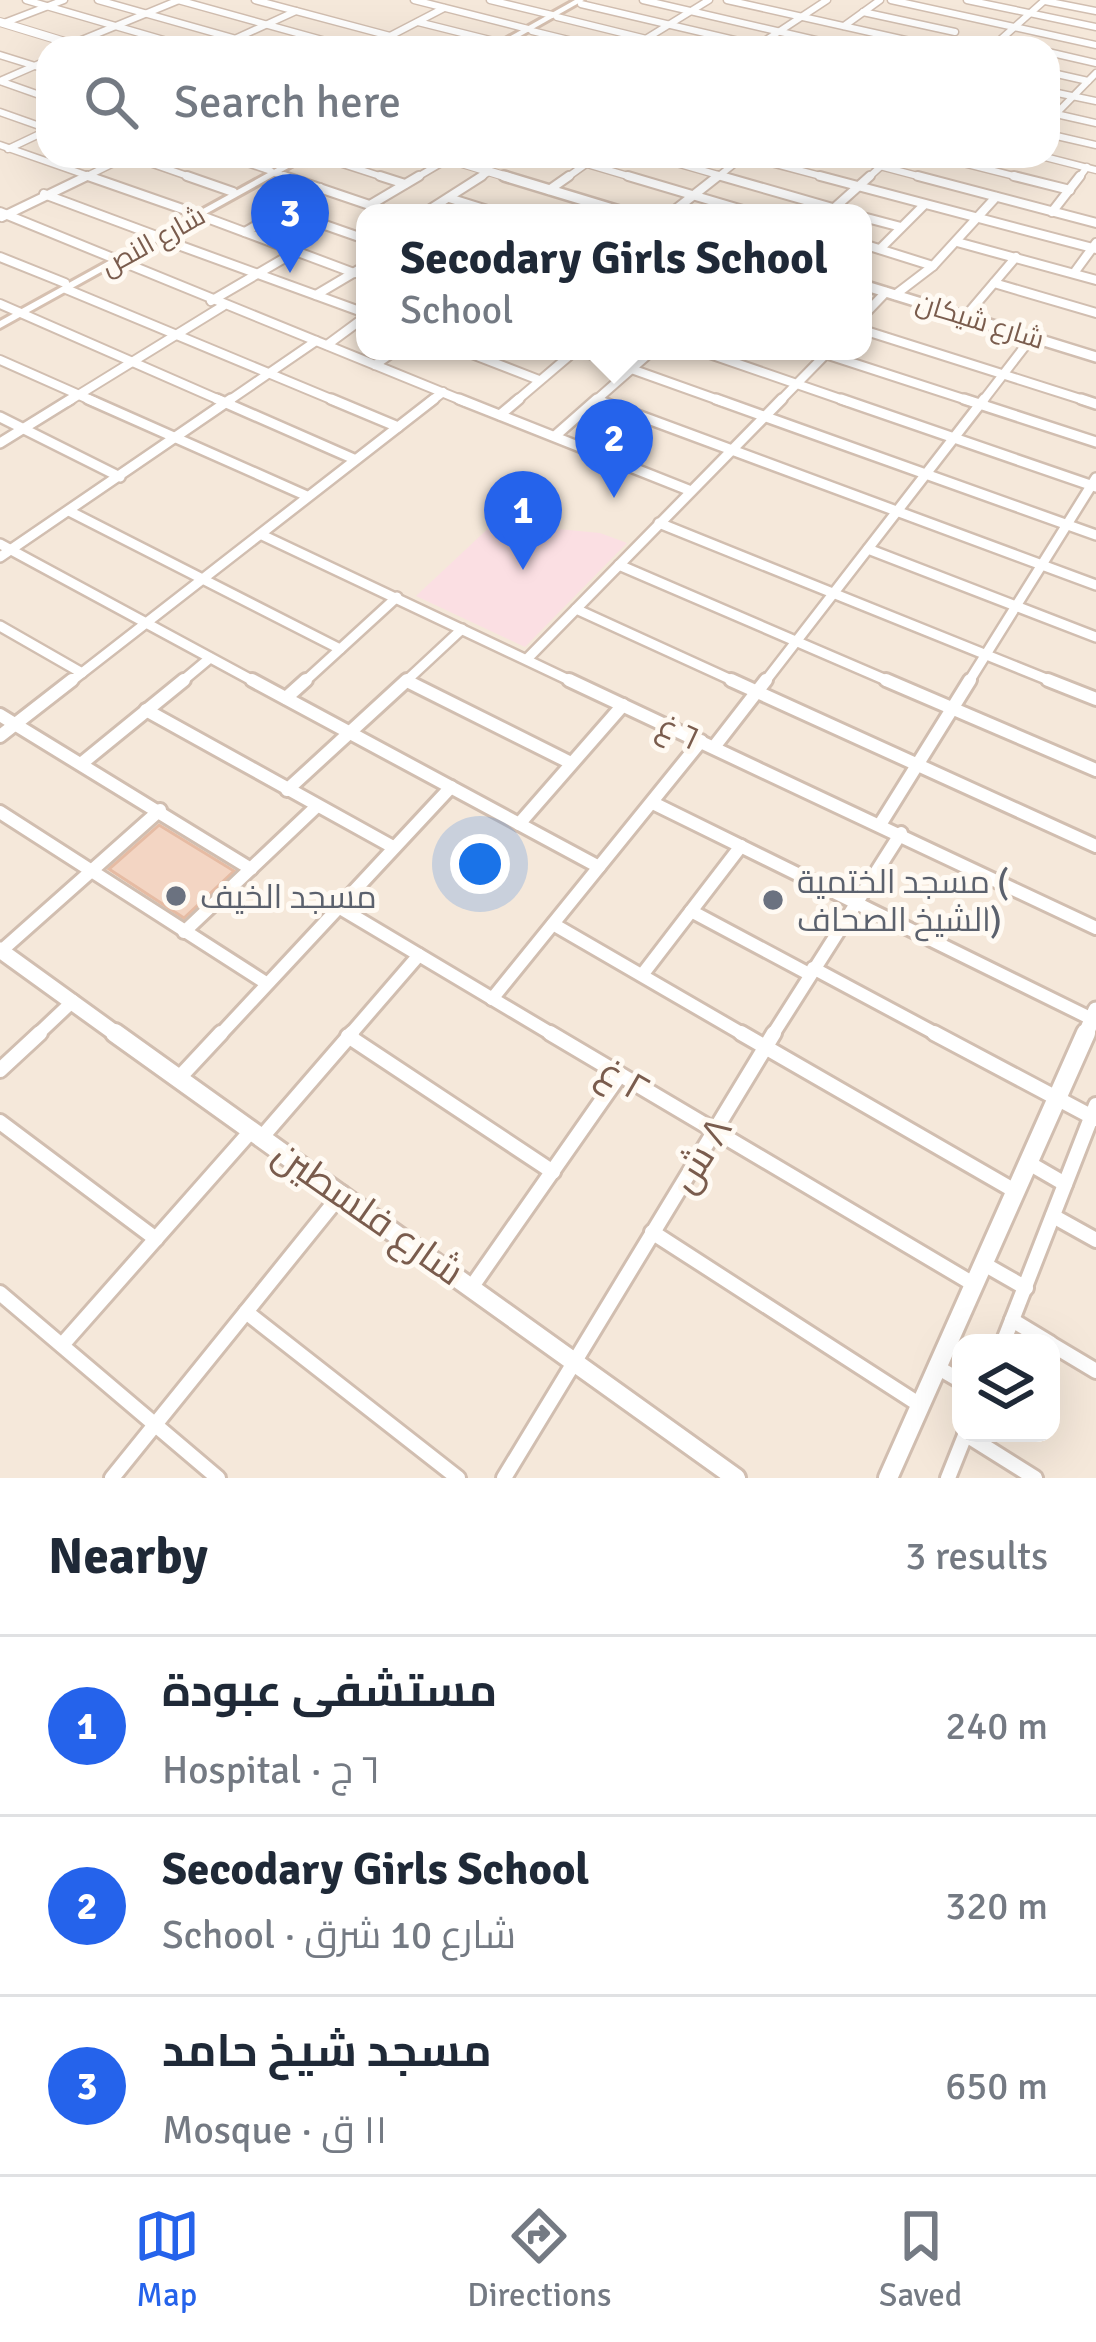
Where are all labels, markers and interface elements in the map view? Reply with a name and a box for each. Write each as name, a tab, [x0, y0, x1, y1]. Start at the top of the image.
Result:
search box	[36, 36, 1060, 168]
icon: search	[78, 69, 144, 135]
text: Search here	[174, 75, 401, 130]
pin: 3	[251, 174, 329, 273]
street label: شارع النص	[95, 199, 212, 284]
popup	[356, 204, 872, 360]
text: Secodary Girls School	[400, 231, 828, 286]
text: School	[400, 286, 514, 334]
street label: شارع شيكان	[912, 286, 1048, 358]
pin: 2	[575, 399, 653, 498]
pin: 1	[484, 471, 562, 570]
street label: ٦ غ	[651, 705, 706, 761]
your location	[450, 834, 510, 894]
place label: مسجد الختمية ( الشيخ الصحاف)	[797, 862, 1008, 942]
place label: مسجد الخيف	[200, 877, 377, 918]
marker: مسجد الخيف	[163, 883, 189, 909]
marker: مسجد الختمية ( الشيخ الصحاف)	[760, 887, 786, 913]
street label: ٢ غ	[589, 1046, 657, 1115]
street label: ٨ ش	[659, 1108, 742, 1201]
street label: شارع فلسطين	[263, 1130, 473, 1298]
map controls	[952, 1334, 1060, 1442]
button: layers	[952, 1334, 1060, 1442]
text: Nearby	[48, 1525, 208, 1588]
text: 3 results	[905, 1532, 1048, 1580]
text: مستشفى عبودة	[162, 1664, 497, 1719]
text: 1	[76, 1702, 98, 1750]
text: 240 m	[945, 1702, 1048, 1750]
text: Hospital · ٦ ج	[162, 1746, 381, 1794]
text: Secodary Girls School	[162, 1842, 589, 1897]
text: 2	[76, 1882, 98, 1930]
text: 320 m	[945, 1882, 1048, 1930]
text: School · شارع 10 شرق	[162, 1911, 516, 1959]
text: مسجد شيخ حامد	[162, 2024, 492, 2079]
text: 3	[76, 2062, 98, 2110]
text: 650 m	[945, 2062, 1048, 2110]
text: Mosque · ١١ ق	[162, 2106, 388, 2154]
tab: Map	[134, 2203, 200, 2316]
tab: Directions	[467, 2203, 612, 2316]
tab: Saved	[879, 2203, 962, 2316]

